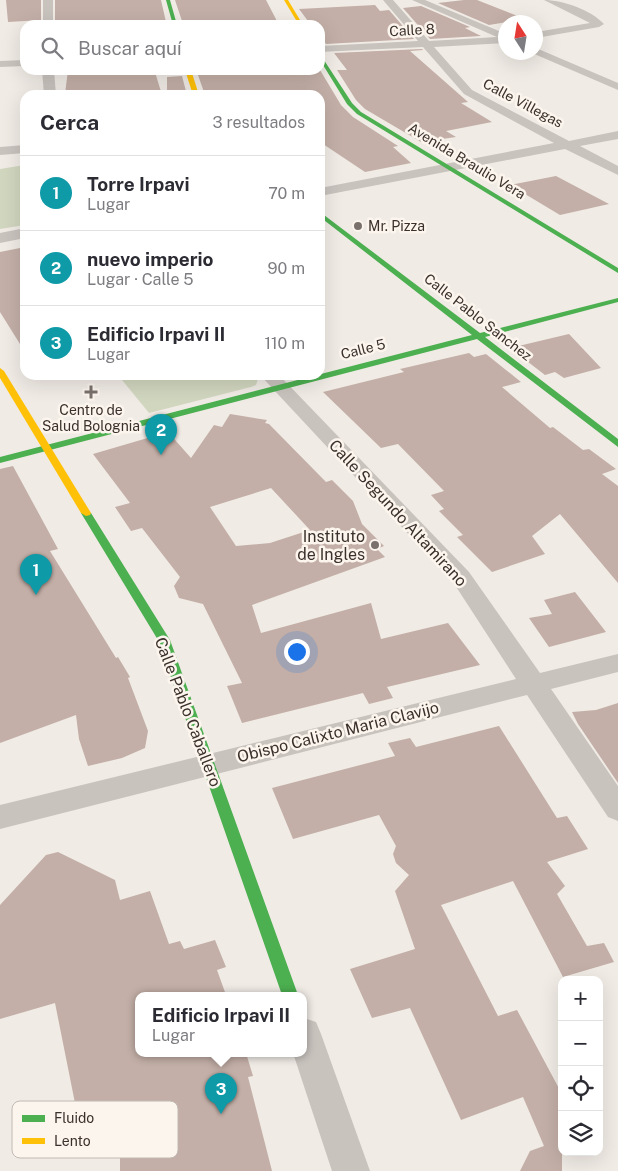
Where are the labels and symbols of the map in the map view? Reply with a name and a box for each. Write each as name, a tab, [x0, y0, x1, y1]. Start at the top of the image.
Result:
north arrow	[498, 15, 543, 60]
street label: Calle 8	[389, 21, 435, 39]
street label: Calle Villegas	[480, 75, 566, 131]
street label: Avenida Braulio Vera	[406, 120, 528, 202]
place label: Mr. Pizza	[368, 218, 425, 234]
marker: Mr. Pizza	[352, 220, 364, 232]
street label: Calle Pablo Sanchez	[421, 270, 535, 364]
street label: Calle 5	[339, 336, 387, 362]
marker: Centro de Salud Bolognia	[84, 385, 98, 399]
place label: Centro de Salud Bolognia	[42, 402, 140, 434]
pin: 2	[145, 414, 177, 455]
street label: Calle Segundo Altamirano	[325, 436, 471, 590]
place label: Instituto de Ingles	[297, 527, 365, 564]
marker: Instituto de Ingles	[369, 539, 381, 551]
pin: 1	[20, 554, 52, 595]
street label: Calle Pablo Caballero	[151, 635, 225, 789]
your location	[284, 639, 310, 665]
street label: Obispo Calixto Maria Clavijo	[235, 698, 441, 766]
pin: 3	[205, 1073, 237, 1114]
legend	[12, 1101, 178, 1158]
text: Fluido	[54, 1110, 94, 1126]
text: Lento	[54, 1133, 91, 1149]

